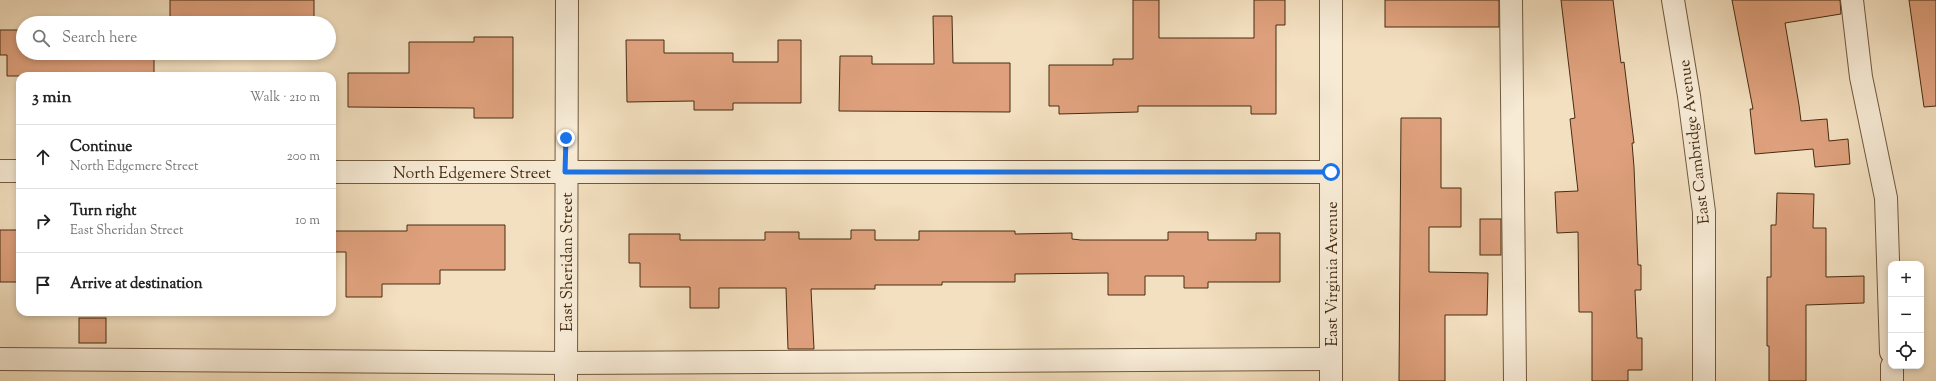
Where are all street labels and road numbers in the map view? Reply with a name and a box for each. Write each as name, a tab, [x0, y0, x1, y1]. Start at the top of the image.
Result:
street label: East Cambridge Avenue	[1674, 58, 1717, 225]
street label: North Edgemere Street	[393, 163, 552, 186]
street label: East Sheridan Street	[557, 192, 580, 332]
street label: East Virginia Avenue	[1322, 201, 1345, 347]

